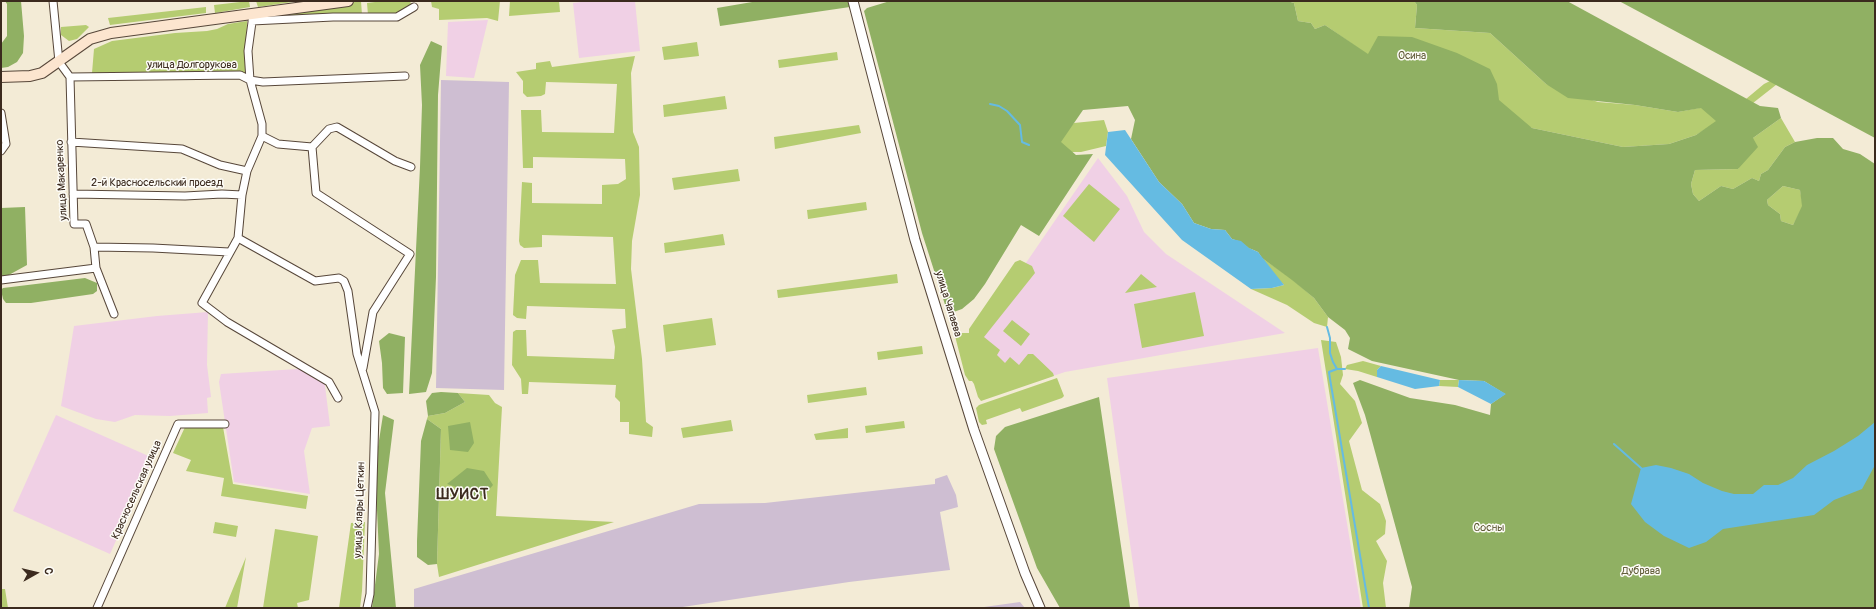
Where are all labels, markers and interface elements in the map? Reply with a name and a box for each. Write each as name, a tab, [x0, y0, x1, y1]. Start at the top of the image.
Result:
park label: Осина	[1398, 49, 1426, 63]
street label: улица Долгорукова	[147, 58, 237, 72]
street label: улица Макаренко	[53, 139, 71, 221]
street label: 2-й Красносельский проезд	[91, 176, 223, 190]
street label: улица Чапаева	[932, 269, 964, 339]
street label: Красносельская улица	[109, 439, 165, 541]
street label: улица Клары Цеткин	[352, 462, 368, 558]
district label: ШУИСТ	[437, 486, 489, 504]
park label: Сосны	[1474, 521, 1504, 535]
north arrow	[16, 553, 56, 593]
park label: Дубрава	[1622, 564, 1660, 578]
text: С	[41, 567, 55, 576]

